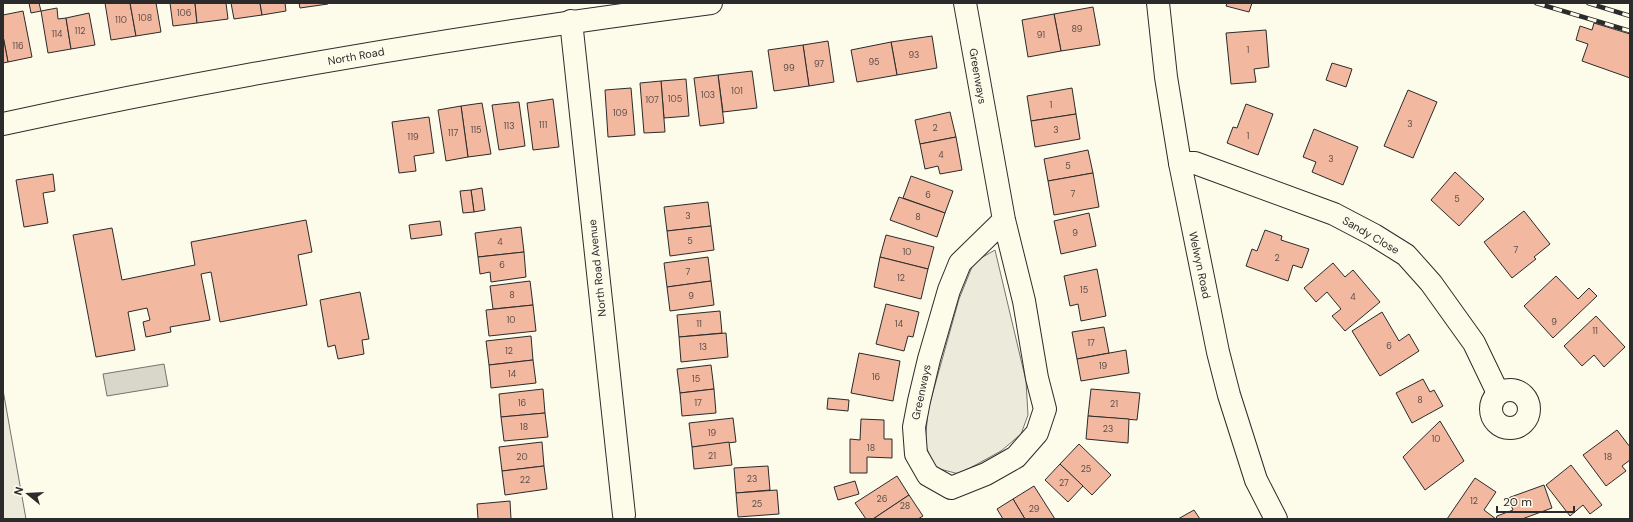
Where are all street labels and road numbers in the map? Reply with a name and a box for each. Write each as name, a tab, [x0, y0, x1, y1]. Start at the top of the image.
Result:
street label: North Road	[327, 44, 386, 68]
street label: Greenways	[966, 47, 990, 105]
street label: Sandy Close	[1340, 213, 1402, 257]
street label: North Road Avenue	[585, 219, 609, 317]
street label: Welwyn Road	[1186, 230, 1214, 300]
street label: Greenways	[908, 363, 934, 421]

